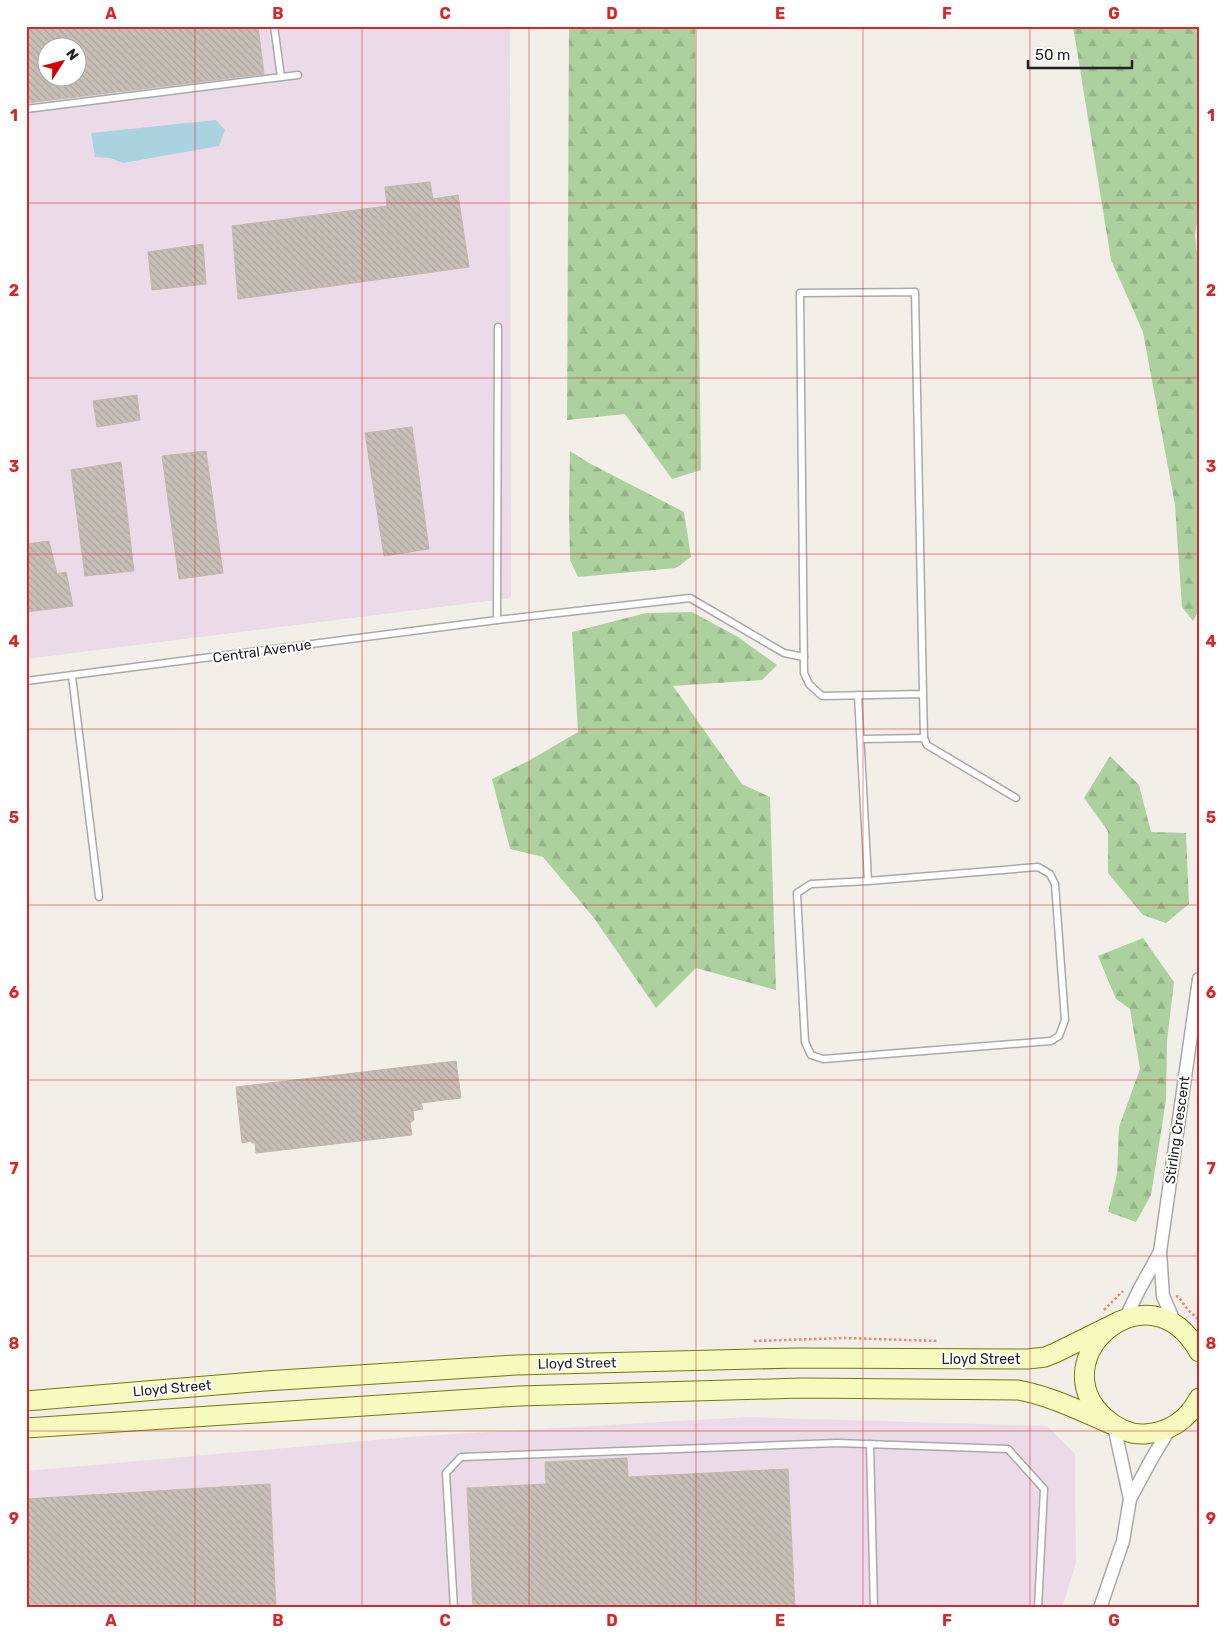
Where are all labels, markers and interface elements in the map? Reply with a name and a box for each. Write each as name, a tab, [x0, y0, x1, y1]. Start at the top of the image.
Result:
text: A	[105, 4, 117, 23]
text: B	[272, 4, 284, 23]
text: C	[439, 4, 451, 23]
text: D	[606, 4, 618, 23]
text: E	[775, 4, 785, 23]
text: F	[942, 4, 952, 23]
text: G	[1108, 4, 1120, 23]
north arrow	[38, 38, 88, 88]
scale bar	[1028, 38, 1131, 70]
text: N	[62, 46, 82, 64]
text: 50 m	[1035, 46, 1070, 64]
text: 1	[10, 106, 18, 125]
text: 1	[1207, 106, 1215, 125]
text: 2	[9, 281, 19, 300]
text: 2	[1206, 281, 1216, 300]
text: 3	[9, 457, 19, 476]
text: 3	[1206, 457, 1216, 476]
text: 4	[9, 632, 20, 651]
text: 4	[1206, 632, 1217, 651]
street label: Central Avenue	[212, 636, 313, 667]
text: 5	[9, 808, 19, 827]
text: 5	[1206, 808, 1216, 827]
text: 6	[9, 983, 19, 1002]
text: 6	[1206, 983, 1216, 1002]
street label: Stirling Crescent	[1162, 1074, 1194, 1185]
text: 7	[9, 1159, 19, 1178]
text: 7	[1206, 1159, 1216, 1178]
text: 8	[9, 1334, 20, 1353]
text: 8	[1206, 1334, 1217, 1353]
street label: Lloyd Street	[942, 1351, 1021, 1368]
street label: Lloyd Street	[537, 1354, 617, 1373]
street label: Lloyd Street	[132, 1377, 213, 1400]
text: 9	[9, 1509, 19, 1528]
text: 9	[1206, 1509, 1216, 1528]
text: A	[105, 1611, 117, 1630]
text: B	[272, 1611, 284, 1630]
text: C	[439, 1611, 451, 1630]
text: D	[606, 1611, 618, 1630]
text: E	[775, 1611, 785, 1630]
text: F	[942, 1611, 952, 1630]
text: G	[1108, 1611, 1120, 1630]

